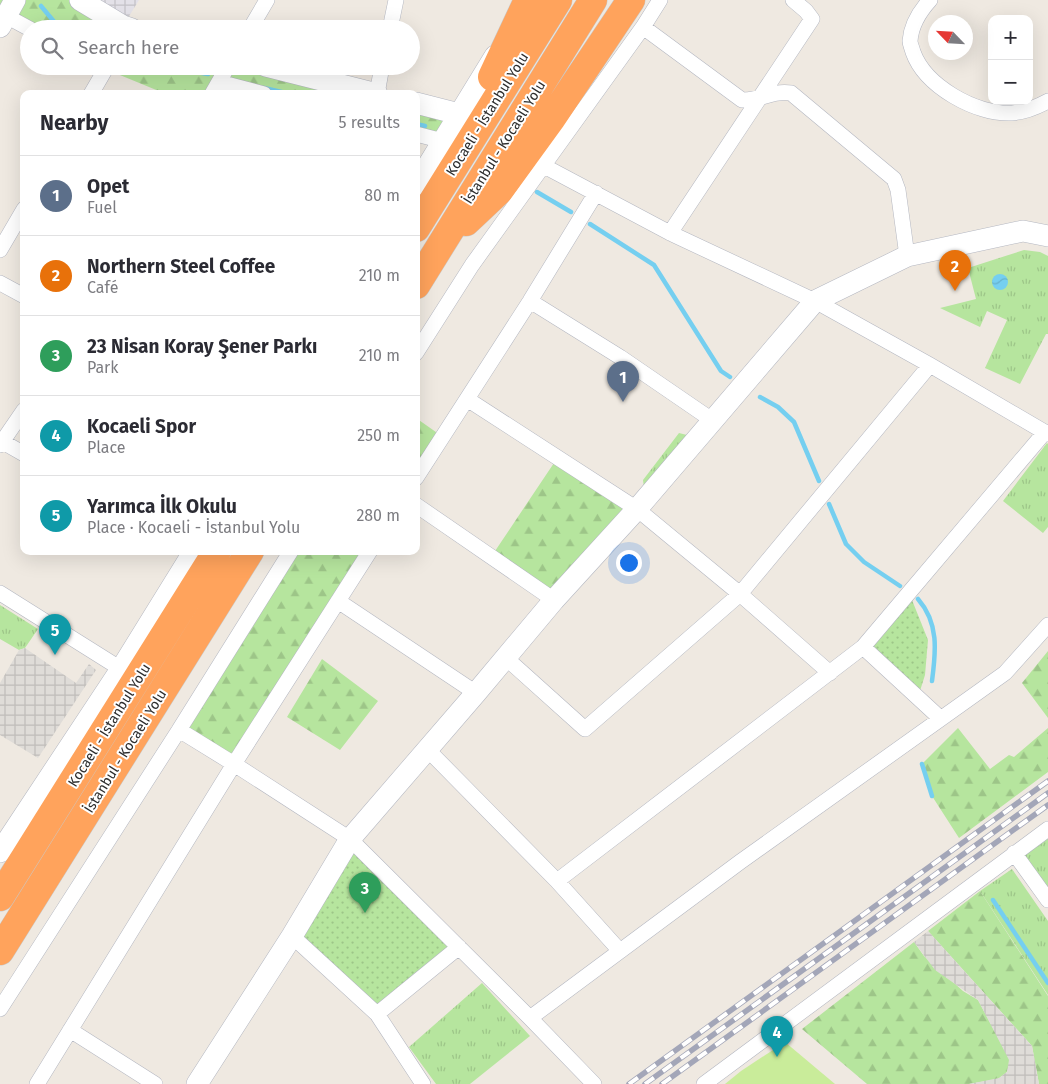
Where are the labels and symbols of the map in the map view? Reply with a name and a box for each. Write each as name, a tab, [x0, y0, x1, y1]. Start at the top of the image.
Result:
north arrow	[928, 15, 973, 60]
street label: Kocaeli - İstanbul Yolu	[442, 49, 532, 179]
street label: İstanbul - Kocaeli Yolu	[459, 77, 549, 207]
pin: 2	[939, 250, 971, 291]
pin: 1	[607, 361, 639, 402]
your location	[616, 550, 642, 576]
pin: 5	[39, 614, 71, 655]
street label: Kocaeli - İstanbul Yolu	[64, 660, 154, 790]
street label: İstanbul - Kocaeli Yolu	[80, 686, 170, 816]
pin: 3	[349, 872, 381, 913]
pin: 4	[761, 1016, 793, 1057]

